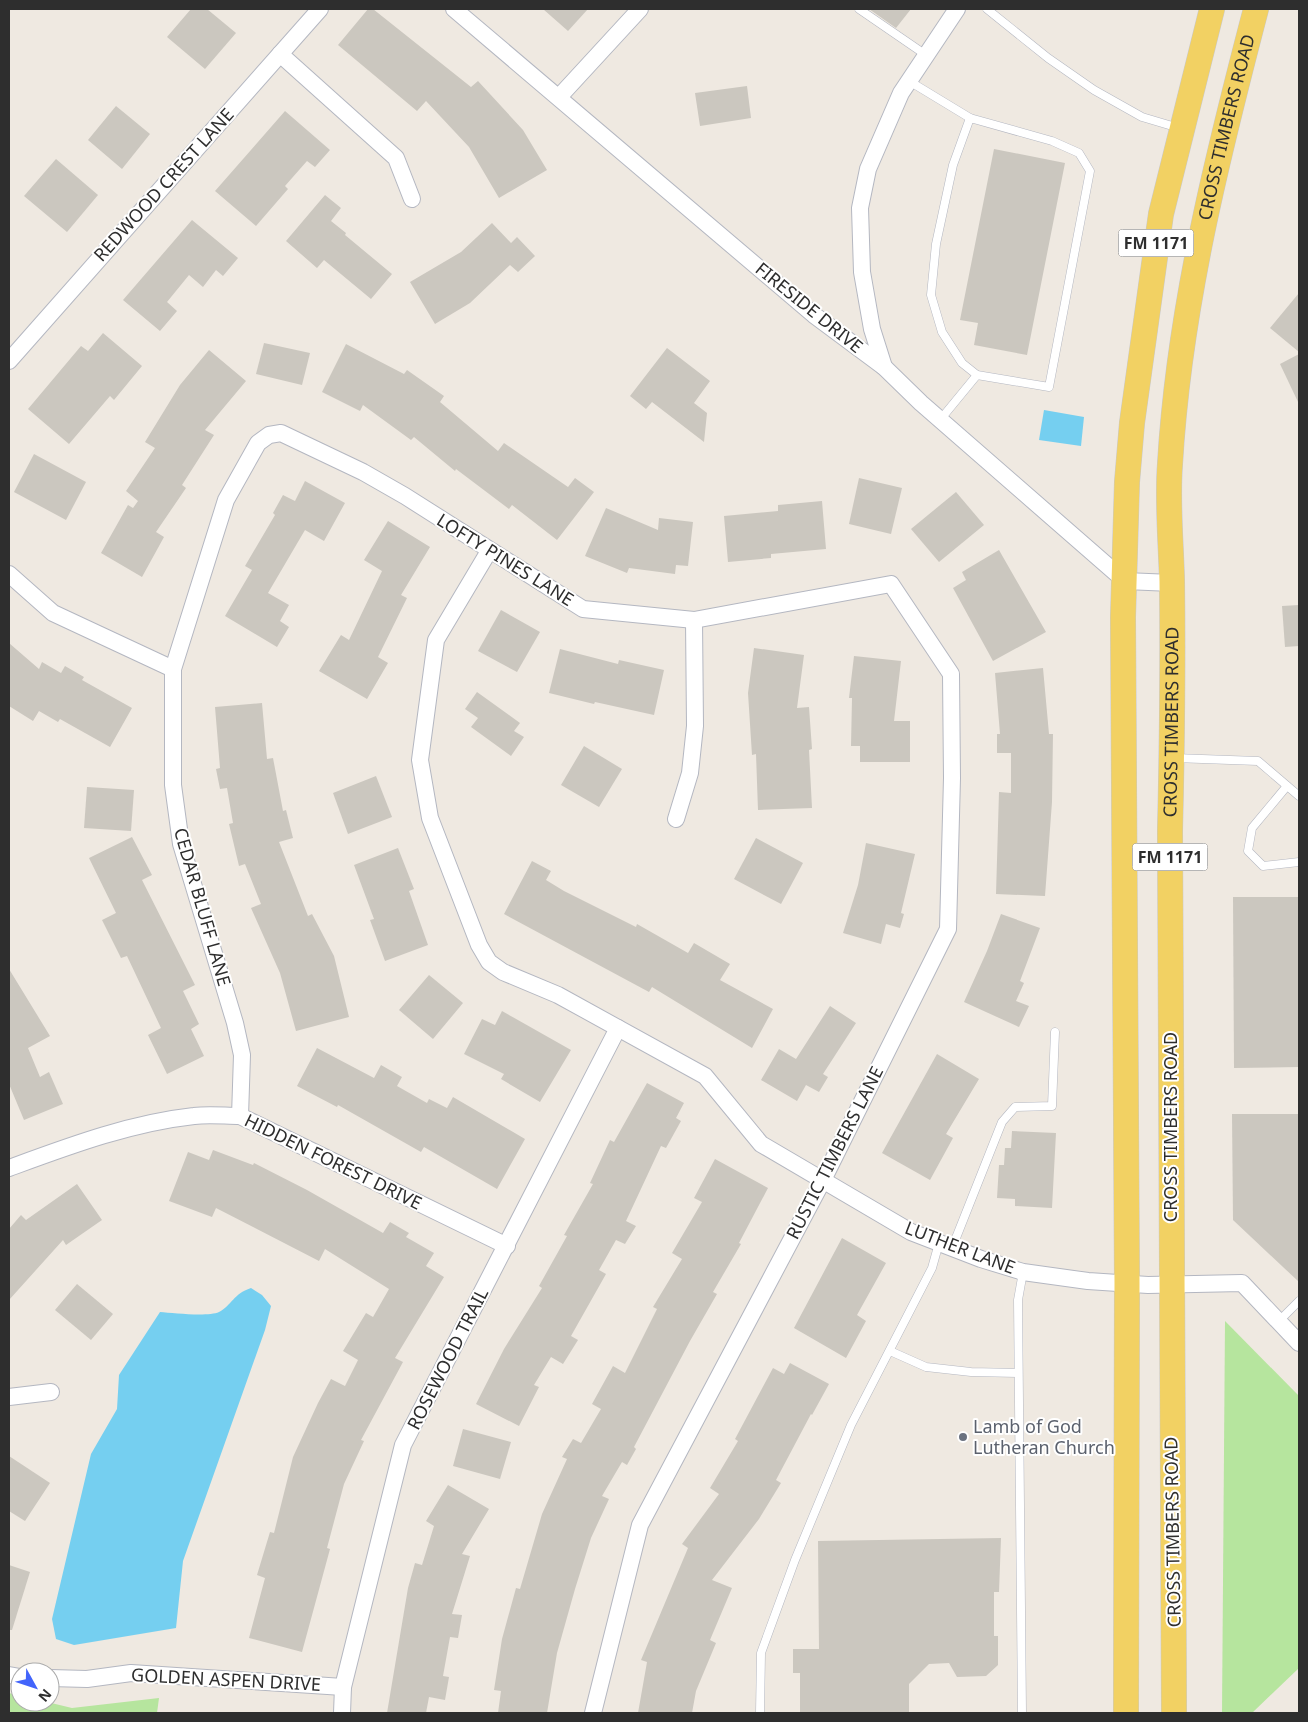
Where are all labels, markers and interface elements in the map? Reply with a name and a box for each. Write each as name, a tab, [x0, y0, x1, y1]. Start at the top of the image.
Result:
street label: CROSS TIMBERS ROAD	[1192, 31, 1260, 222]
street label: REDWOOD CREST LANE	[88, 103, 239, 266]
road number: FM 1171	[1118, 230, 1194, 256]
street label: FIRESIDE DRIVE	[751, 256, 868, 358]
street label: LOFTY PINES LANE	[433, 507, 579, 611]
street label: CROSS TIMBERS ROAD	[1157, 627, 1183, 818]
street label: CEDAR BLUFF LANE	[169, 825, 237, 989]
road number: FM 1171	[1132, 844, 1208, 870]
street label: CROSS TIMBERS ROAD	[1158, 1032, 1182, 1222]
street label: RUSTIC TIMBERS LANE	[780, 1062, 888, 1243]
street label: HIDDEN FOREST DRIVE	[241, 1108, 426, 1215]
street label: LUTHER LANE	[902, 1215, 1019, 1279]
street label: ROSEWOOD TRAIL	[401, 1284, 493, 1433]
place label: Lamb of God Lutheran Church	[973, 1414, 1115, 1459]
marker: Lamb of God Lutheran Church	[957, 1431, 969, 1443]
street label: CROSS TIMBERS ROAD	[1158, 1437, 1186, 1627]
north arrow	[10, 1662, 60, 1712]
street label: GOLDEN ASPEN DRIVE	[131, 1662, 322, 1696]
text: N	[34, 1685, 56, 1706]

